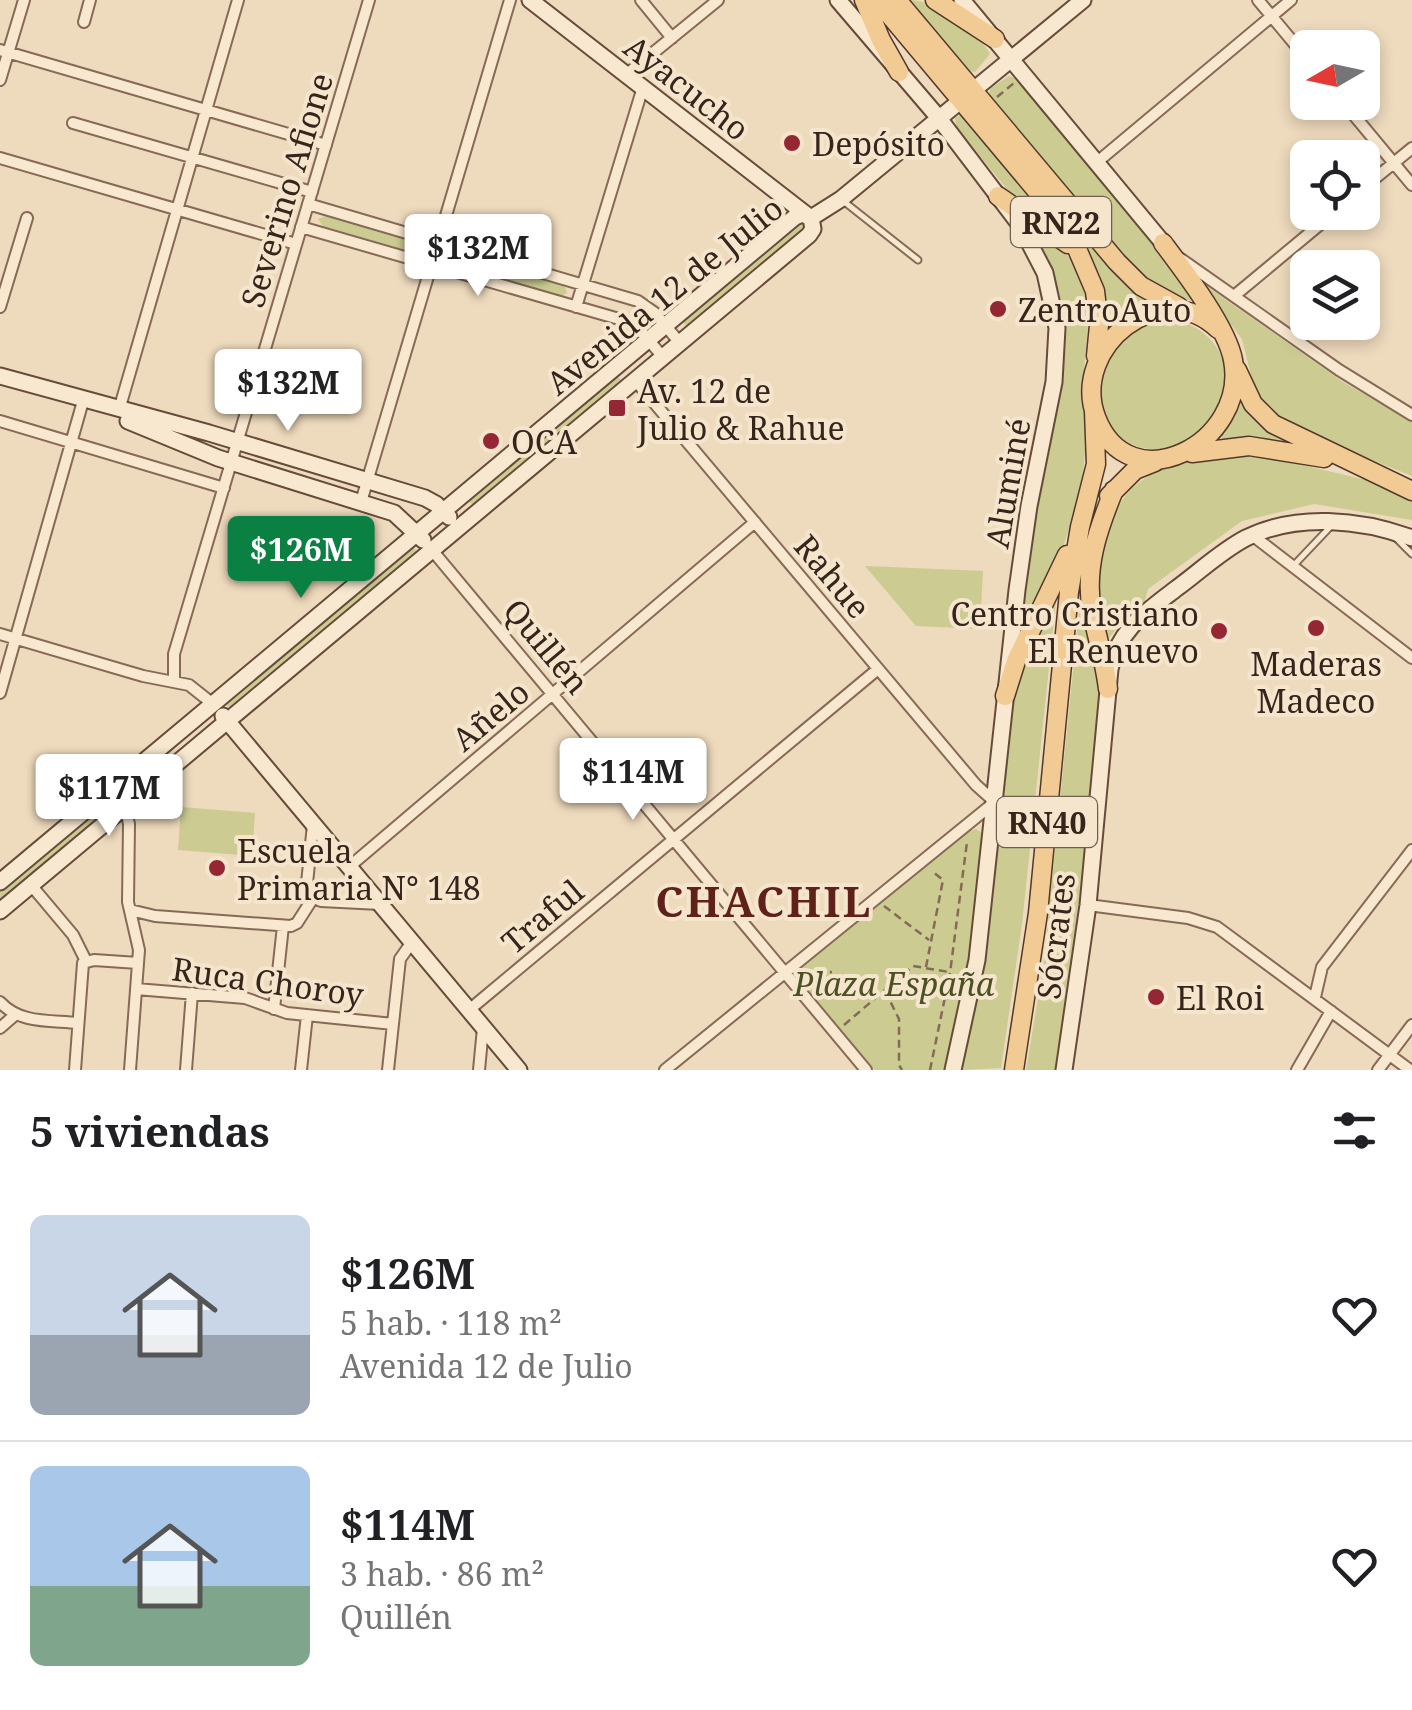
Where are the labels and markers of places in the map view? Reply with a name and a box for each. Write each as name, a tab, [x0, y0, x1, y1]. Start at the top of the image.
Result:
place label: Depósito	[812, 122, 945, 165]
marker: Depósito	[781, 132, 803, 154]
pin: $132M	[408, 214, 548, 299]
place label: ZentroAuto	[1018, 288, 1191, 331]
marker: ZentroAuto	[987, 298, 1009, 320]
pin: $132M	[218, 349, 358, 434]
place label: Av. 12 de Julio & Rahue	[636, 369, 845, 449]
marker: Av. 12 de Julio & Rahue	[606, 397, 628, 419]
place label: OCA	[511, 420, 577, 463]
marker: OCA	[480, 430, 502, 452]
pin: $126M	[231, 516, 371, 601]
place label: Centro Cristiano El Renuevo	[950, 592, 1199, 672]
marker: Maderas Madeco	[1305, 617, 1327, 639]
marker: Centro Cristiano El Renuevo	[1208, 620, 1230, 642]
place label: Maderas Madeco	[1250, 642, 1382, 722]
pin: $114M	[563, 738, 703, 823]
pin: $117M	[39, 754, 179, 839]
place label: Escuela Primaria N° 148	[237, 829, 481, 909]
marker: Escuela Primaria N° 148	[206, 857, 228, 879]
place label: El Roi	[1176, 976, 1264, 1019]
marker: El Roi	[1145, 986, 1167, 1008]

